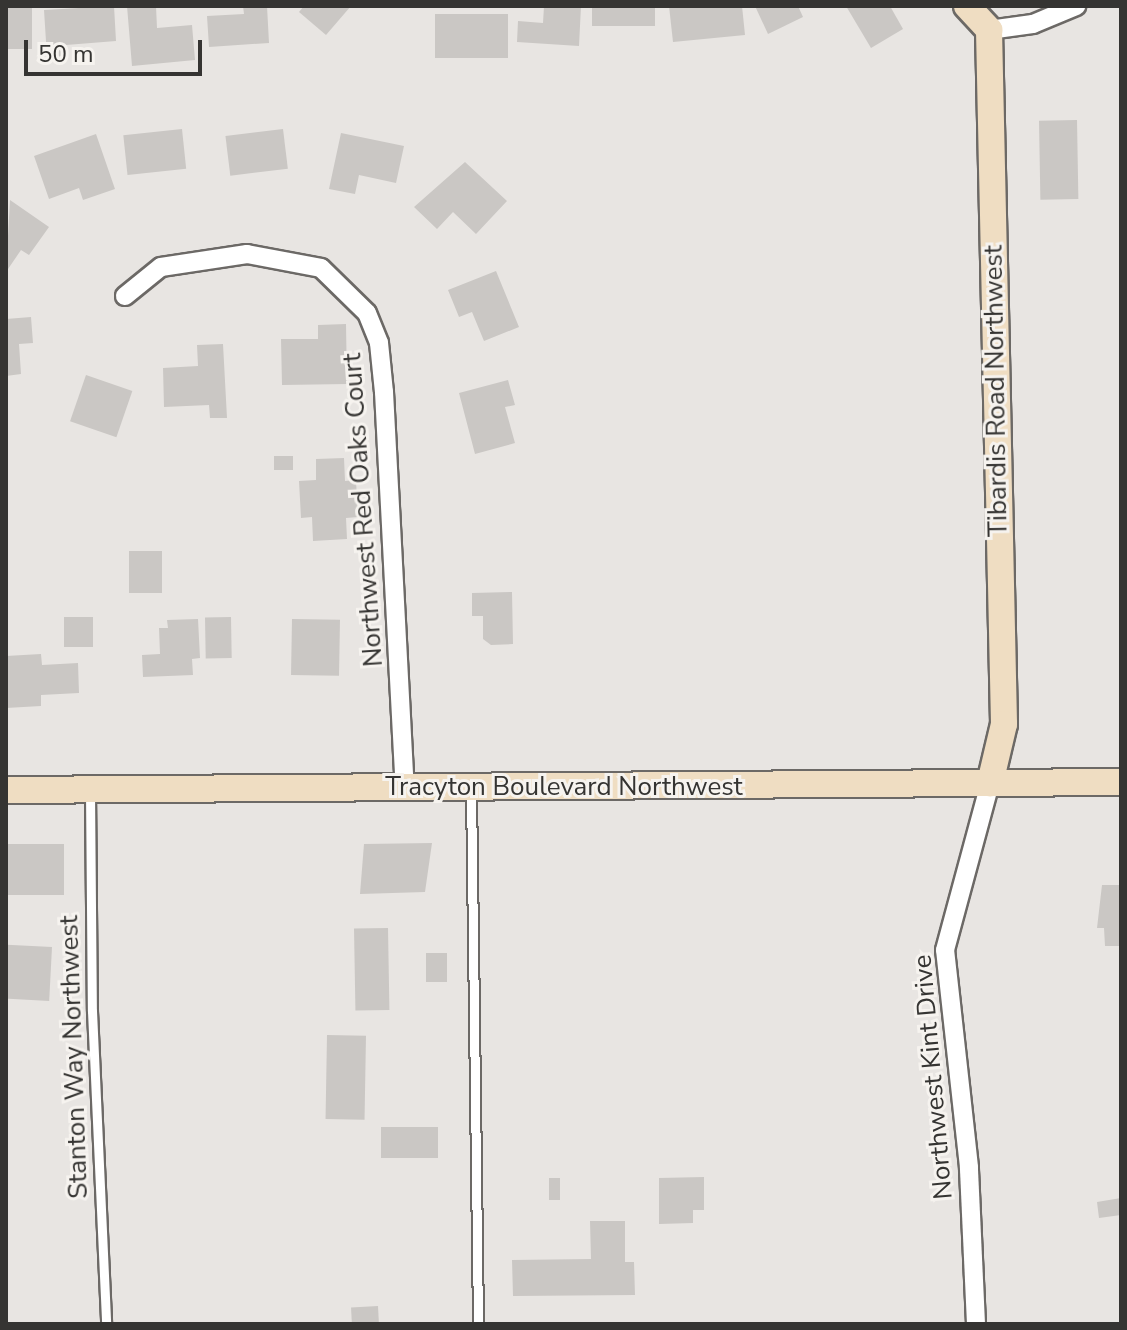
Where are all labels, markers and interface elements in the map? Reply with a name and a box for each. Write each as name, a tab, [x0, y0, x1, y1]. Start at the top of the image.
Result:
scale bar	[28, 24, 206, 74]
text: 50 m	[38, 38, 94, 70]
street label: Tibardis Road Northwest	[978, 245, 1014, 537]
street label: Northwest Red Oaks Court	[336, 352, 390, 668]
street label: Tracyton Boulevard Northwest	[385, 771, 743, 803]
street label: Stanton Way Northwest	[53, 915, 95, 1199]
street label: Northwest Kint Drive	[907, 953, 959, 1201]

